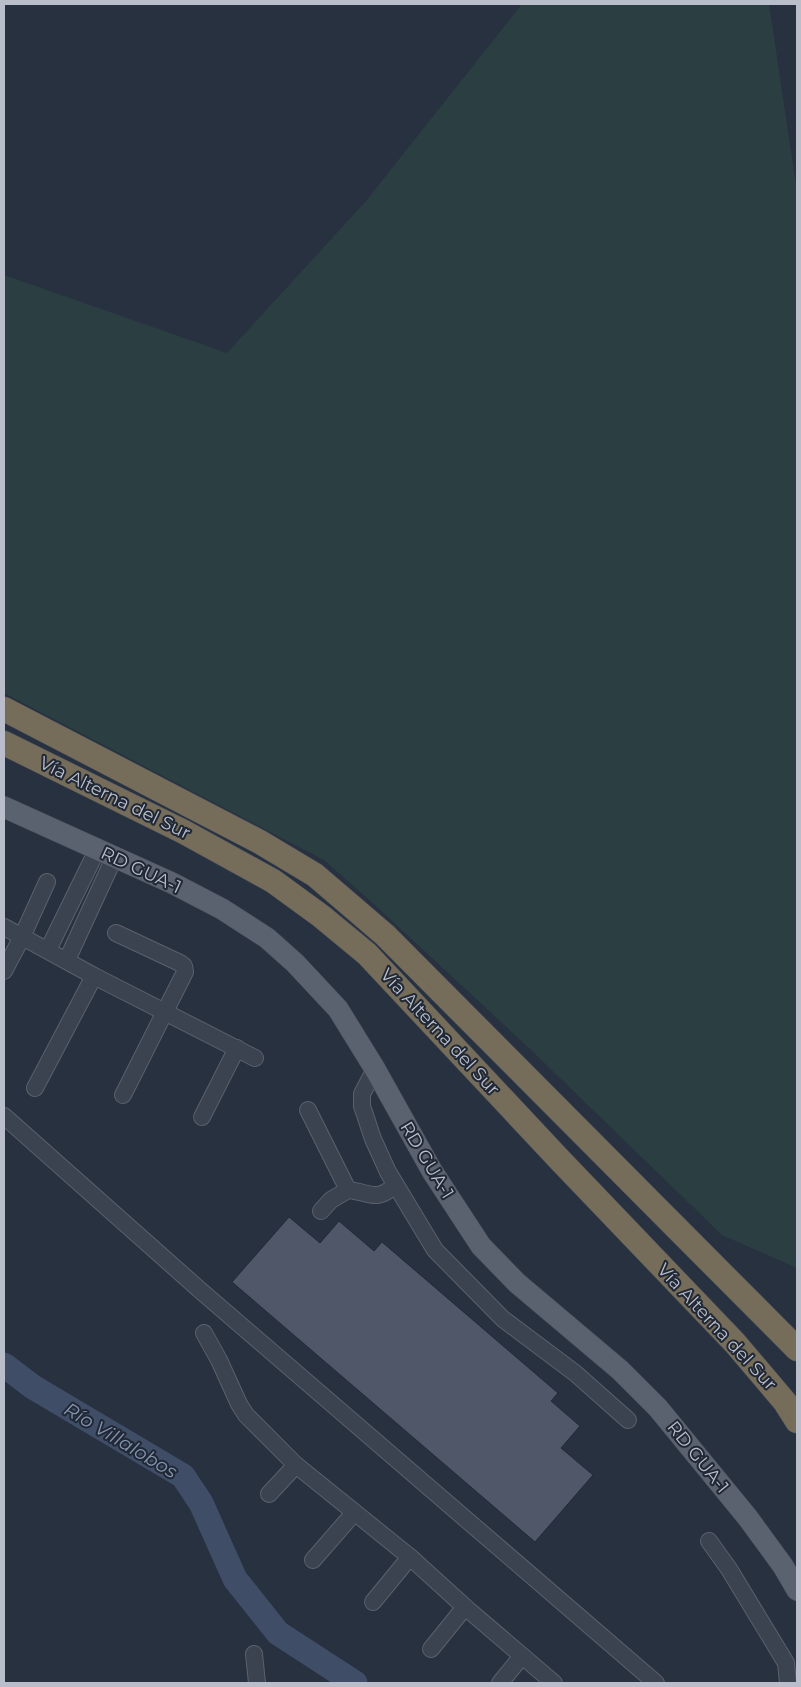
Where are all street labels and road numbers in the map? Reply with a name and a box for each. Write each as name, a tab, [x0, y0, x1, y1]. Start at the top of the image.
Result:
street label: Vía Alterna del Sur	[36, 752, 194, 844]
street label: RD GUA-1	[97, 842, 185, 898]
street label: Vía Alterna del Sur	[376, 964, 504, 1100]
street label: RD GUA-1	[395, 1117, 459, 1203]
street label: Vía Alterna del Sur	[653, 1259, 781, 1395]
street label: RD GUA-1	[662, 1417, 734, 1497]

